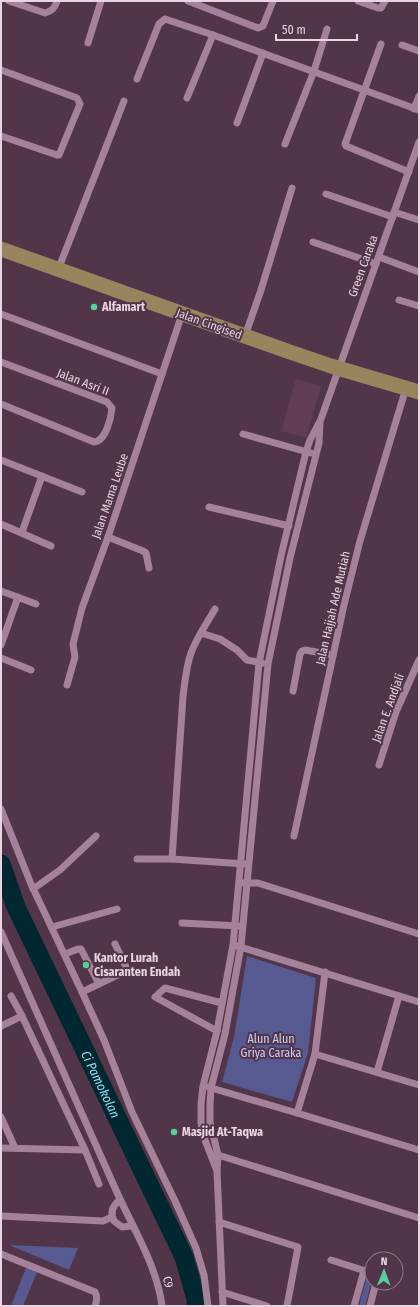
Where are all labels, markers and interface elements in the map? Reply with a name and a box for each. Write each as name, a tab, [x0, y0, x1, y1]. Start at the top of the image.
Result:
scale bar	[276, 16, 357, 42]
text: 50 m	[282, 23, 306, 37]
street label: Green Caraka	[345, 233, 381, 299]
place label: Alfamart	[101, 300, 146, 314]
marker: Alfamart	[89, 302, 99, 312]
street label: Jalan Cingised	[174, 306, 244, 342]
street label: Jalan Asri II	[55, 366, 111, 398]
street label: Jalan Mama Leube	[89, 452, 131, 540]
street label: Jalan Hajjah Ade Mutiah	[313, 550, 353, 666]
street label: Jalan E. Andjali	[369, 672, 407, 744]
place label: Kantor Lurah Cisaranten Endah	[94, 951, 180, 979]
marker: Kantor Lurah Cisaranten Endah	[81, 960, 91, 970]
park label: Alun Alun Griya Caraka	[241, 1032, 302, 1060]
water label: Ci Pamokolan	[78, 1048, 123, 1121]
place label: Masjid At-Taqwa	[182, 1125, 263, 1139]
marker: Masjid At-Taqwa	[169, 1127, 179, 1137]
north arrow	[364, 1251, 404, 1291]
text: N	[381, 1255, 388, 1268]
street label: C9	[160, 1275, 176, 1290]

